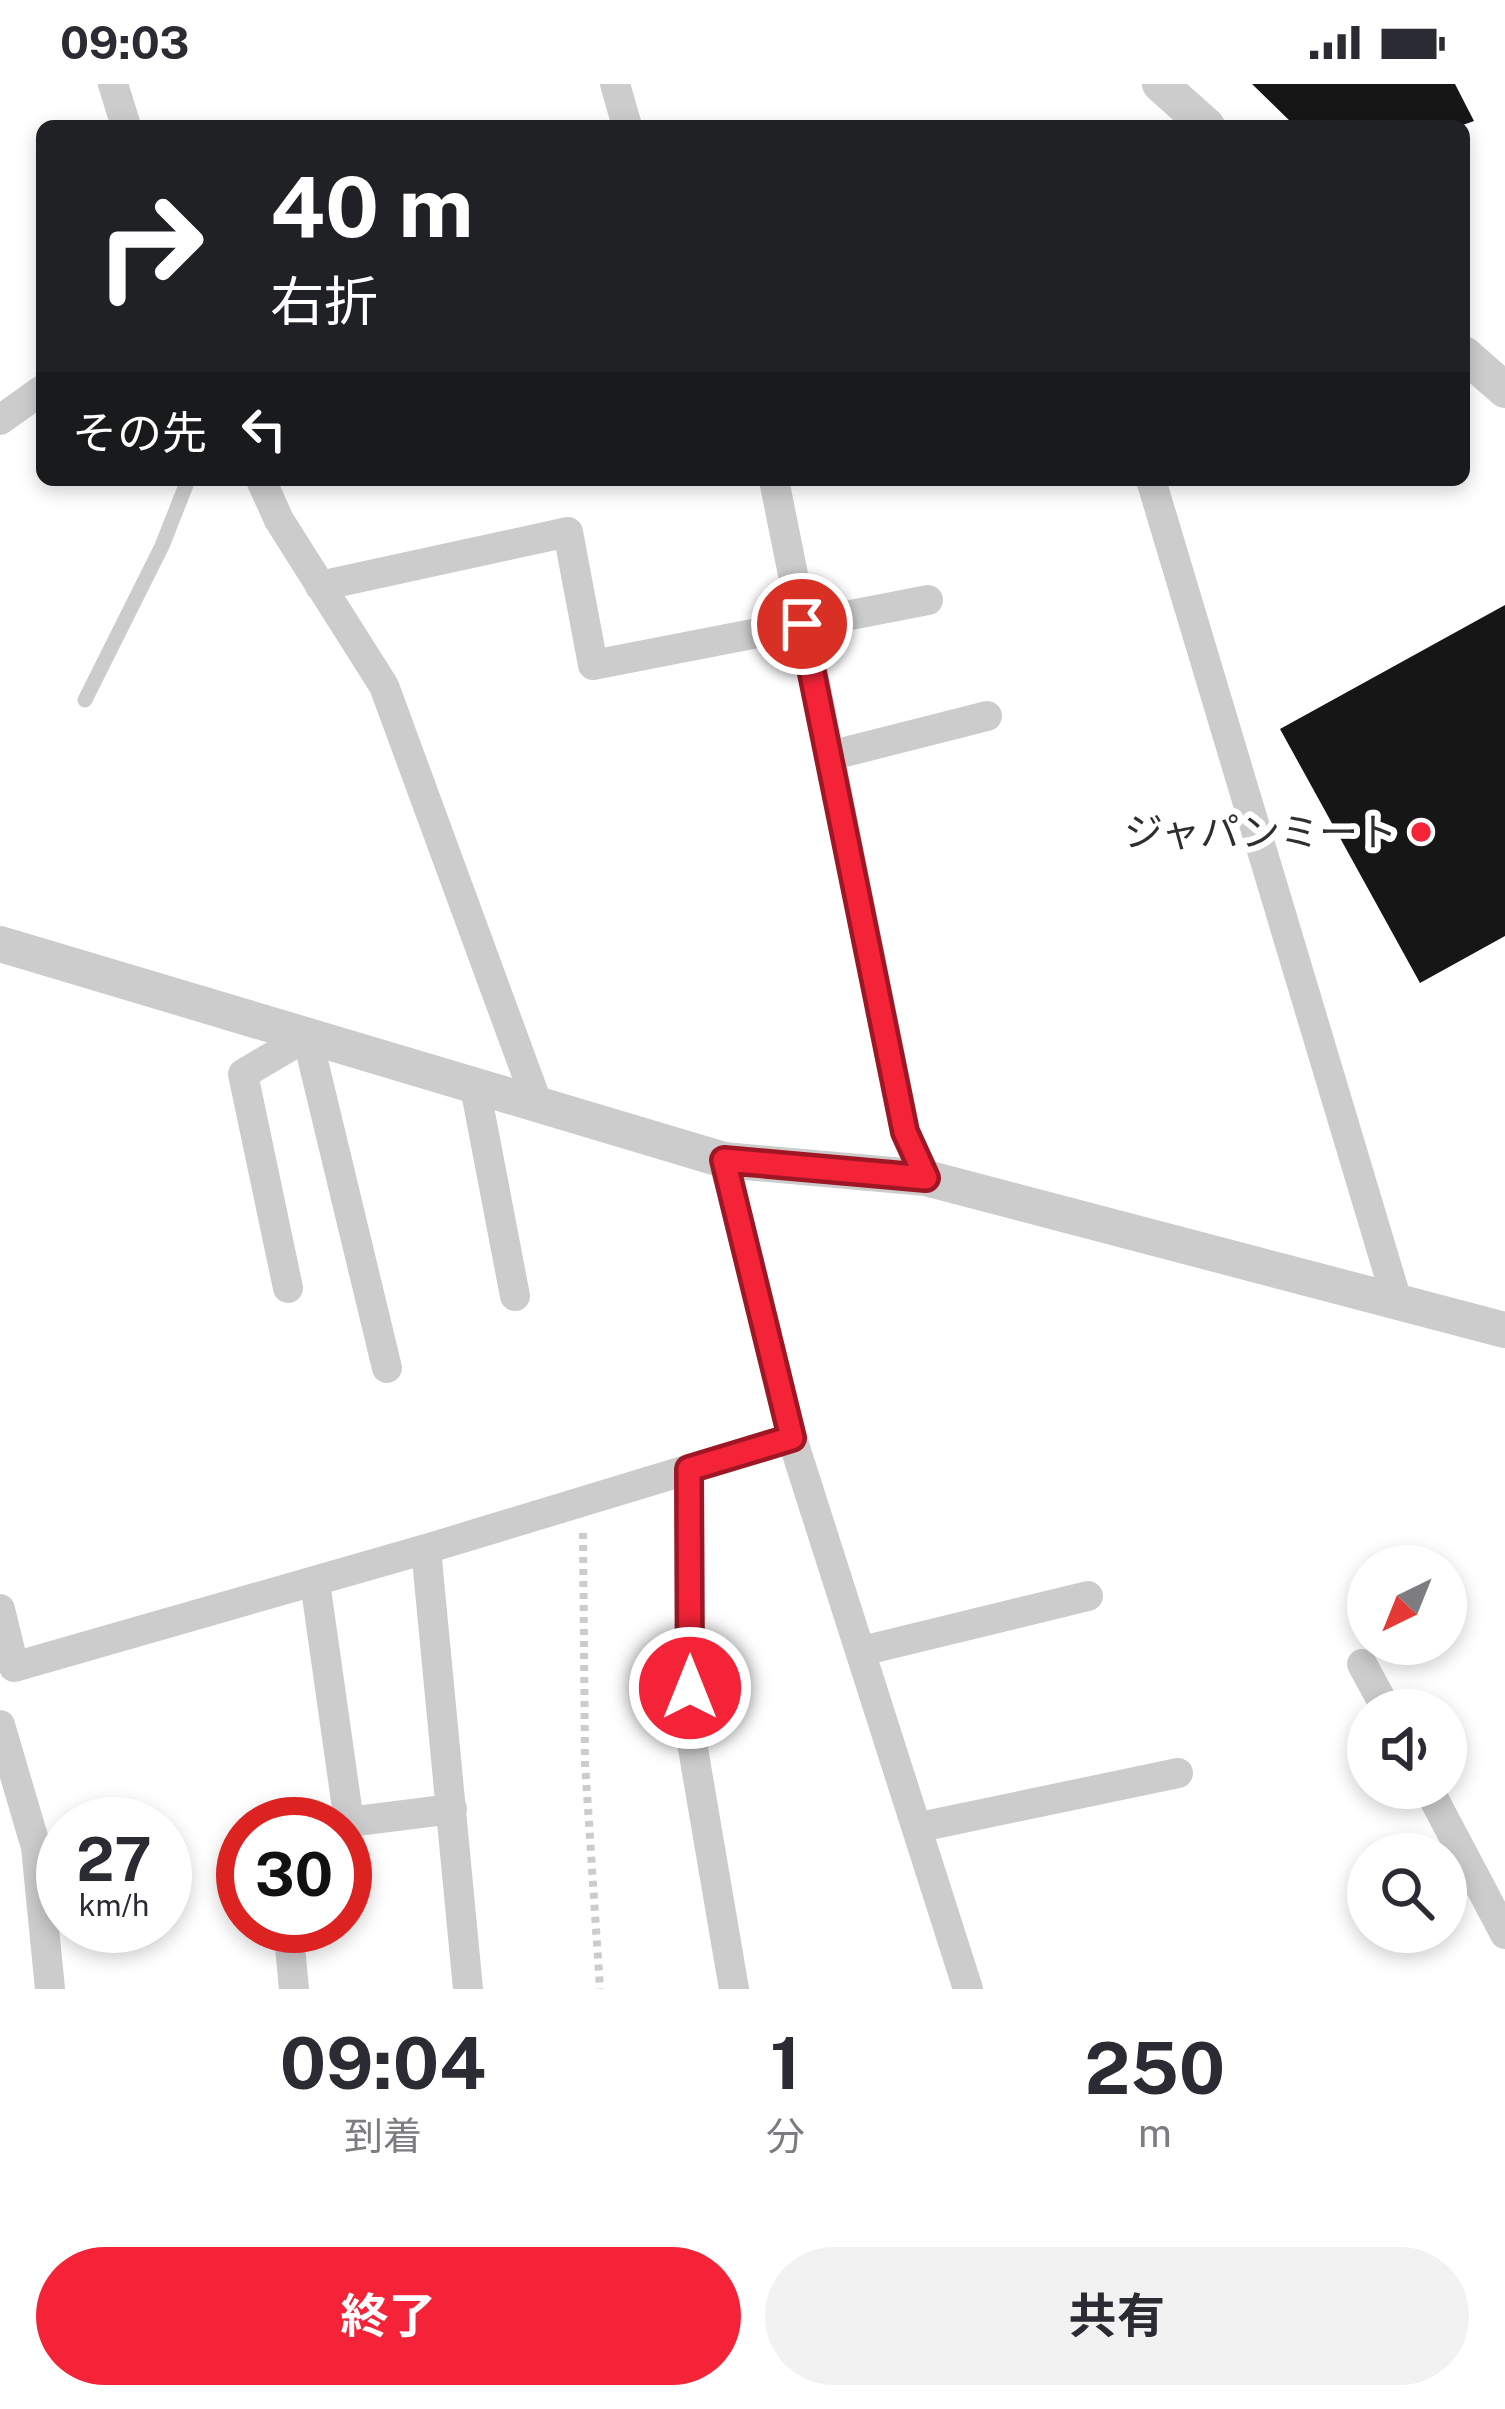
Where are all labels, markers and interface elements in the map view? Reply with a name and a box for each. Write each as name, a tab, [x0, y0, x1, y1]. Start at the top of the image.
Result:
text: 09:03	[60, 16, 189, 69]
text: 40 m	[270, 157, 473, 256]
icon: right	[72, 168, 228, 324]
text: 右折	[270, 270, 378, 333]
icon: left	[231, 396, 297, 462]
text: その先	[72, 406, 207, 459]
pin	[751, 573, 853, 675]
icon: arrive	[769, 591, 835, 657]
place label: ジャパンミート	[1124, 809, 1397, 855]
marker: ジャパンミート	[1408, 819, 1434, 845]
north arrow	[1347, 1545, 1467, 1665]
map controls	[1347, 1545, 1467, 1953]
position arrow	[627, 1625, 753, 1751]
button: sound	[1347, 1689, 1467, 1809]
speed limit sign: 30	[216, 1797, 372, 1953]
text: 27	[76, 1824, 152, 1895]
button: search	[1347, 1833, 1467, 1953]
text: km/h	[79, 1887, 149, 1923]
text: 09:04	[280, 2021, 486, 2105]
text: 1	[770, 2021, 801, 2105]
text: 250	[1085, 2026, 1225, 2110]
text: m	[1138, 2110, 1172, 2156]
text: 到着	[344, 2113, 422, 2159]
text: 分	[766, 2113, 805, 2159]
button: 終了	[36, 2247, 741, 2385]
button: 共有	[765, 2247, 1469, 2385]

